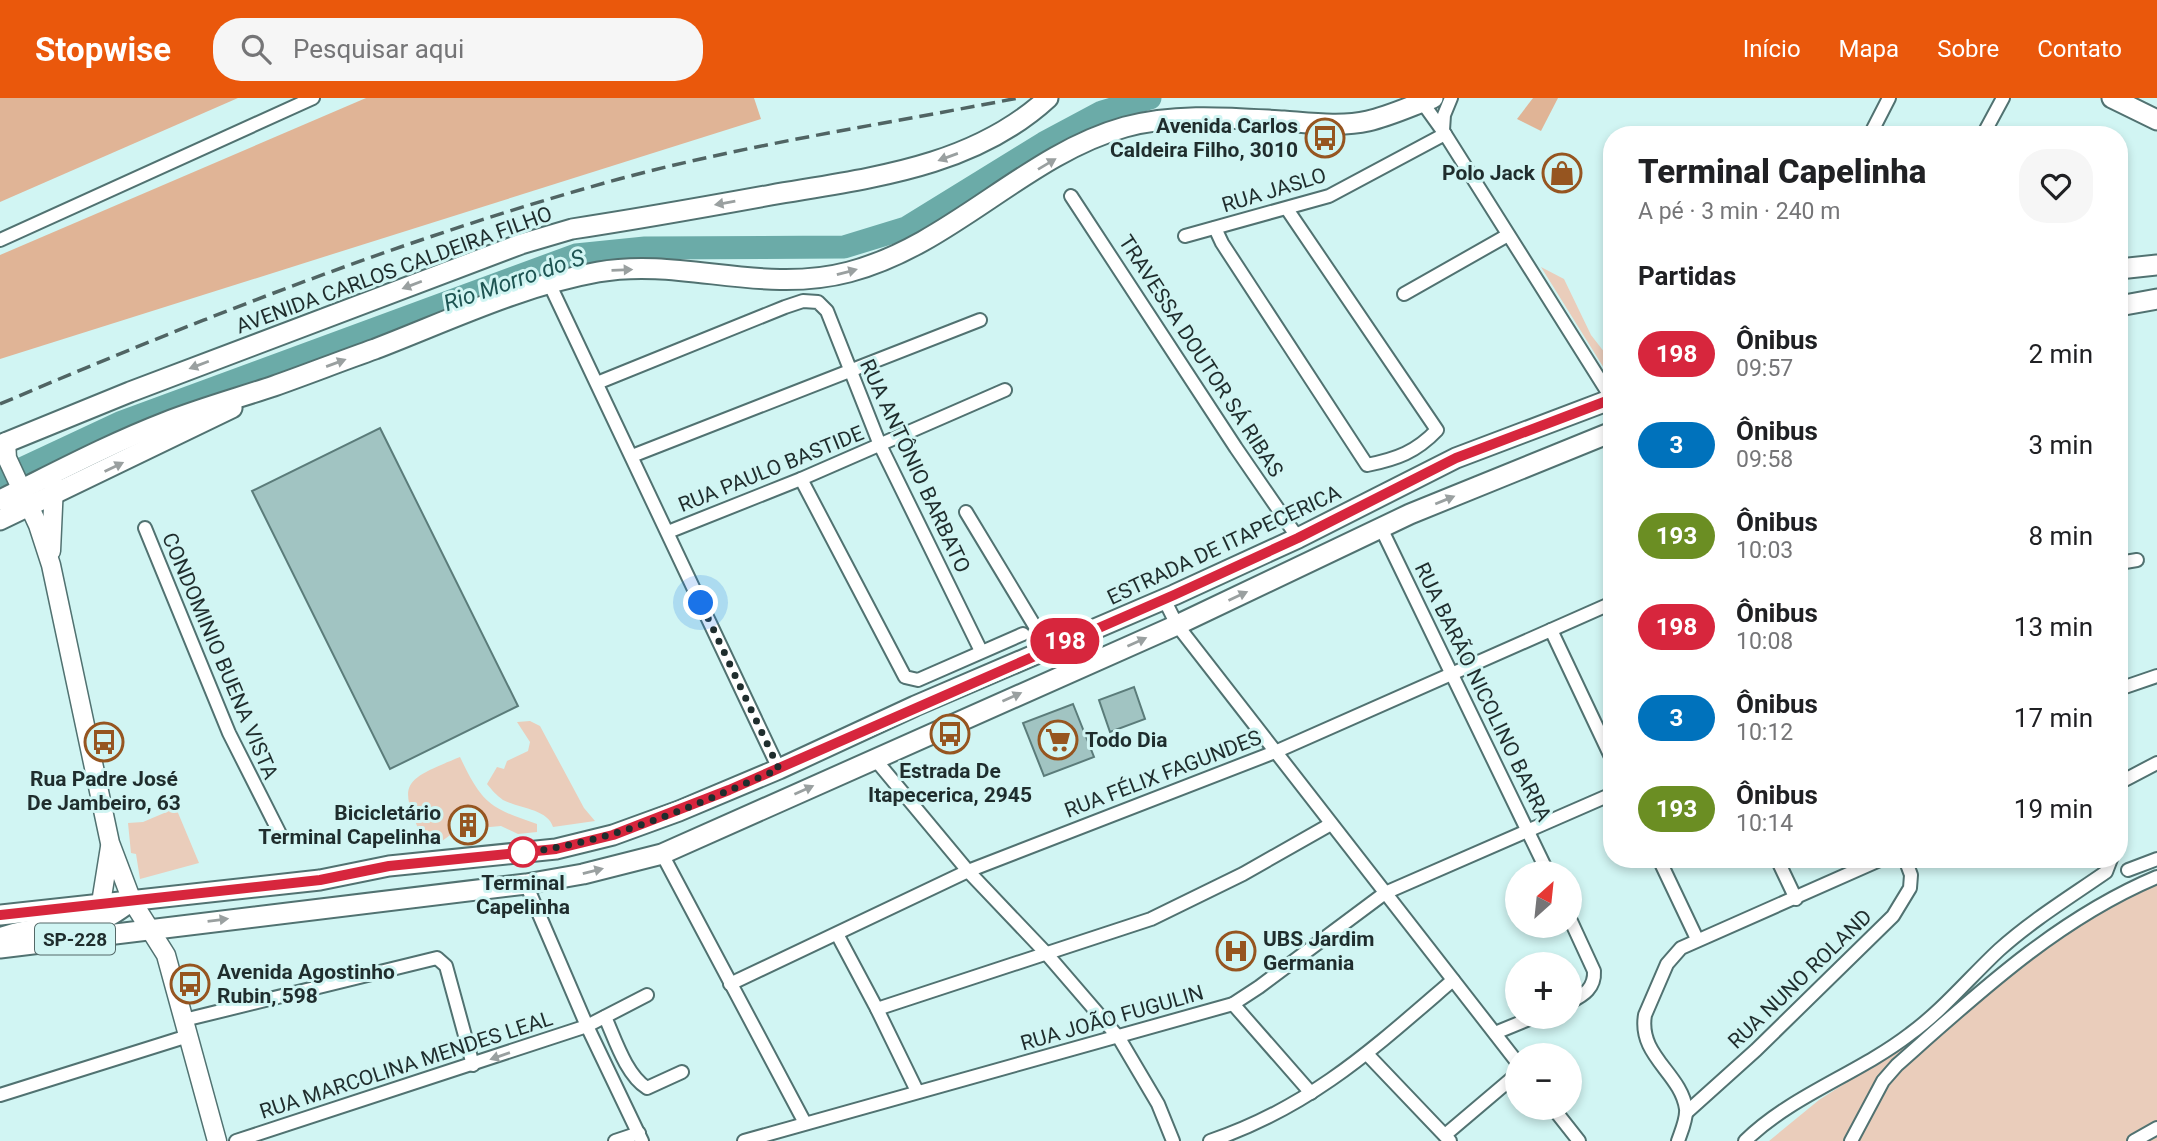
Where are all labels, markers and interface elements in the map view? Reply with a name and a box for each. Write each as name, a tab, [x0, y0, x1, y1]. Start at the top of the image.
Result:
search box	[213, 18, 703, 81]
text: Stopwise	[35, 30, 171, 69]
icon: search	[237, 30, 275, 68]
text: Pesquisar aqui	[293, 34, 464, 64]
text: Início	[1743, 35, 1801, 63]
text: Mapa	[1839, 35, 1899, 63]
text: Sobre	[1937, 35, 1999, 63]
text: Contato	[2037, 35, 2122, 63]
place label: Avenida Carlos Caldeira Filho, 3010	[1110, 114, 1298, 162]
bus stop icon: Avenida Carlos Caldeira Filho, 3010	[1304, 117, 1346, 159]
button: heart	[2019, 149, 2093, 223]
one-way arrow	[937, 152, 958, 163]
shop icon: Polo Jack	[1541, 152, 1583, 194]
text: Terminal Capelinha	[1638, 152, 1926, 191]
one-way arrow	[1037, 158, 1056, 170]
place label: Polo Jack	[1442, 161, 1536, 185]
street label: RUA JASLO	[1219, 163, 1329, 217]
one-way arrow	[714, 198, 736, 209]
text: A pé · 3 min · 240 m	[1638, 198, 1840, 225]
street label: AVENIDA CARLOS CALDEIRA FILHO	[233, 202, 555, 338]
street label: TRAVESSA DOUTOR SÁ RIBAS	[1114, 231, 1288, 481]
water label: Rio Morro do S	[440, 244, 589, 317]
text: Partidas	[1638, 261, 1736, 291]
one-way arrow	[611, 265, 633, 276]
one-way arrow	[837, 266, 858, 276]
one-way arrow	[401, 280, 422, 291]
text: Ônibus	[1736, 325, 1818, 355]
text: 2 min	[2028, 339, 2093, 369]
text: 198	[1656, 340, 1697, 368]
text: 09:57	[1736, 355, 1793, 382]
street label: RUA ANTÔNIO BARBATO	[855, 356, 975, 576]
one-way arrow	[326, 357, 347, 368]
one-way arrow	[188, 360, 209, 371]
text: Ônibus	[1736, 416, 1818, 446]
street label: RUA PAULO BASTIDE	[675, 421, 867, 517]
text: 3 min	[2028, 430, 2093, 460]
text: 3	[1670, 431, 1683, 459]
text: 09:58	[1736, 446, 1793, 473]
one-way arrow	[104, 461, 124, 473]
street label: ESTRADA DE ITAPECERICA	[1104, 480, 1345, 610]
one-way arrow	[1434, 495, 1455, 506]
text: Ônibus	[1736, 507, 1818, 537]
text: 8 min	[2028, 521, 2093, 551]
text: 193	[1656, 522, 1697, 550]
street label: CONDOMINIO BUENA VISTA	[157, 529, 283, 783]
text: 10:03	[1736, 537, 1793, 564]
street label: RUA BARÃO NICOLINO BARRA	[1410, 559, 1556, 826]
your location	[683, 585, 718, 620]
one-way arrow	[1228, 590, 1248, 602]
text: Ônibus	[1736, 598, 1818, 628]
text: 13 min	[2014, 612, 2093, 642]
text: 198	[1656, 613, 1697, 641]
line badge: 198	[1025, 618, 1105, 664]
text: 198	[1044, 627, 1086, 655]
text: 10:08	[1736, 628, 1793, 655]
one-way arrow	[1127, 636, 1148, 647]
text: Ônibus	[1736, 689, 1818, 719]
one-way arrow	[1002, 691, 1022, 703]
text: 17 min	[2014, 703, 2093, 733]
text: 3	[1670, 704, 1683, 732]
bus stop icon: Estrada De Itapecerica, 2945	[929, 713, 971, 755]
supermarket icon: Todo Dia	[1037, 719, 1079, 761]
text: 10:12	[1736, 719, 1793, 746]
bus stop icon: Rua Padre José De Jambeiro, 63	[83, 721, 125, 763]
street label: RUA FÉLIX FAGUNDES	[1061, 725, 1265, 823]
place label: Todo Dia	[1085, 728, 1167, 752]
place label: Estrada De Itapecerica, 2945	[868, 759, 1032, 807]
place label: Rua Padre José De Jambeiro, 63	[27, 767, 181, 815]
text: Ônibus	[1736, 780, 1818, 810]
one-way arrow	[794, 784, 814, 796]
text: 19 min	[2014, 794, 2093, 824]
text: 193	[1656, 795, 1697, 823]
place label: Bicicletário Terminal Capelinha	[258, 801, 441, 849]
building icon: Bicicletário Terminal Capelinha	[447, 804, 489, 846]
text: 10:14	[1736, 810, 1793, 837]
marker: Terminal Capelinha	[508, 837, 538, 867]
north arrow	[1505, 861, 1582, 938]
map controls	[1505, 861, 1582, 1120]
one-way arrow	[582, 865, 604, 876]
place label: Terminal Capelinha	[476, 871, 570, 919]
street label: RUA NUNO ROLAND	[1723, 904, 1877, 1054]
one-way arrow	[208, 914, 230, 925]
road number: SP-228	[35, 924, 115, 954]
place label: UBS Jardim Germania	[1263, 927, 1374, 975]
hospital icon: UBS Jardim Germania	[1215, 930, 1257, 972]
button: +	[1505, 952, 1582, 1029]
place label: Avenida Agostinho Rubin, 598	[217, 960, 395, 1008]
bus stop icon: Avenida Agostinho Rubin, 598	[169, 963, 211, 1005]
street label: RUA JOÃO FUGULIN	[1018, 980, 1206, 1056]
street label: RUA MARCOLINA MENDES LEAL	[257, 1006, 555, 1124]
button: −	[1505, 1043, 1582, 1120]
one-way arrow	[489, 1051, 510, 1062]

